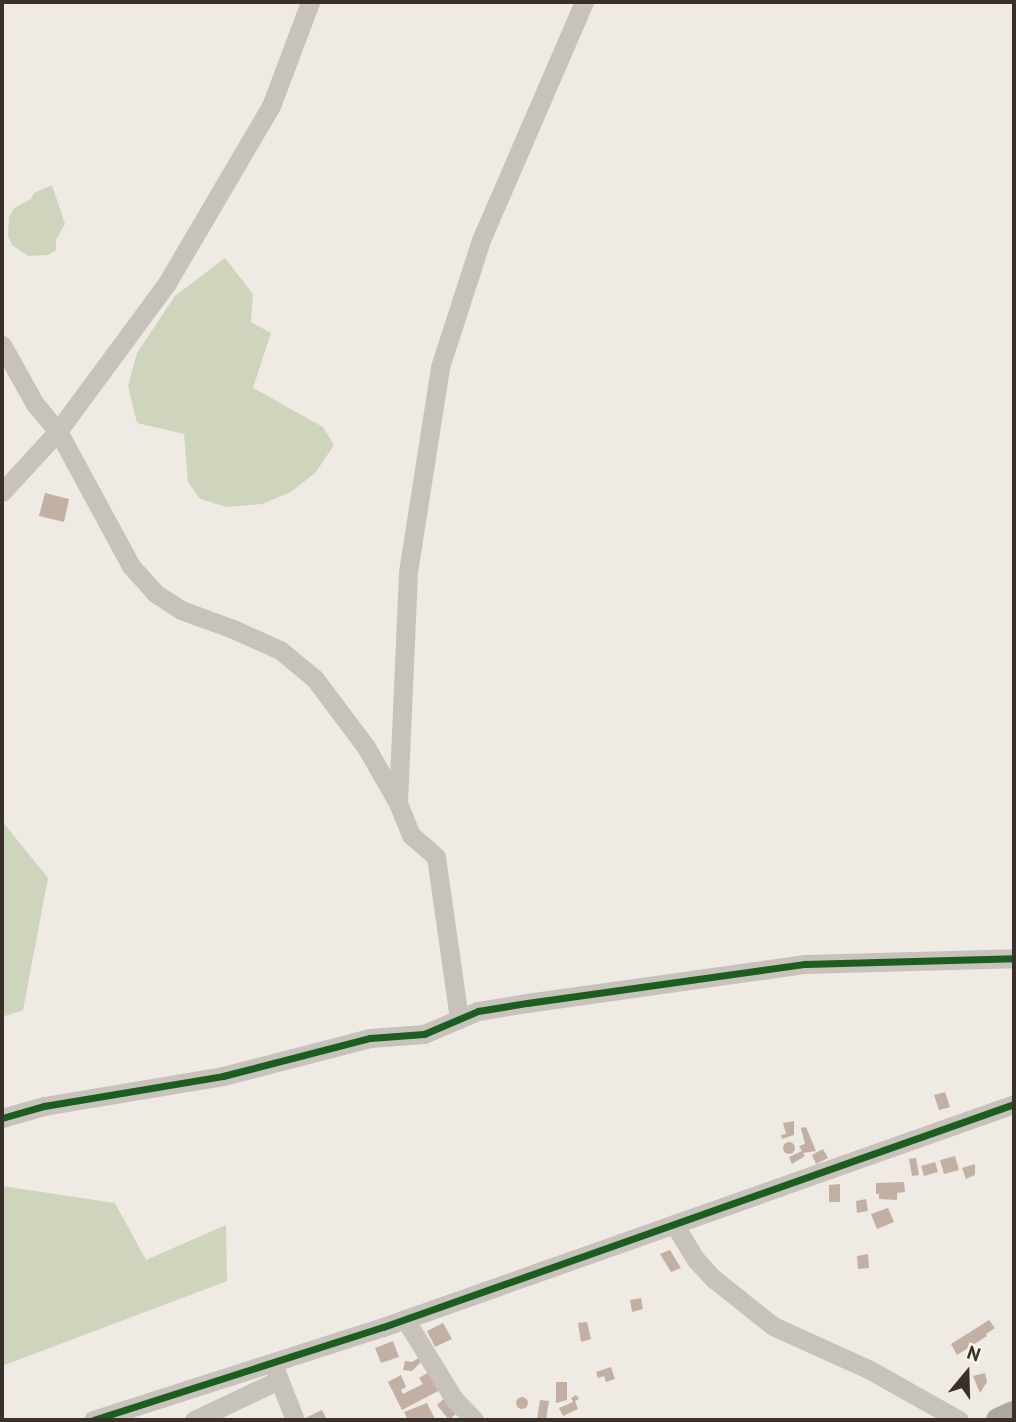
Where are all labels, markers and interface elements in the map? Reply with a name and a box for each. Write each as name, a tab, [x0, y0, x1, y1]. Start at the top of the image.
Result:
north arrow	[932, 1338, 1002, 1408]
text: N	[964, 1340, 984, 1367]

